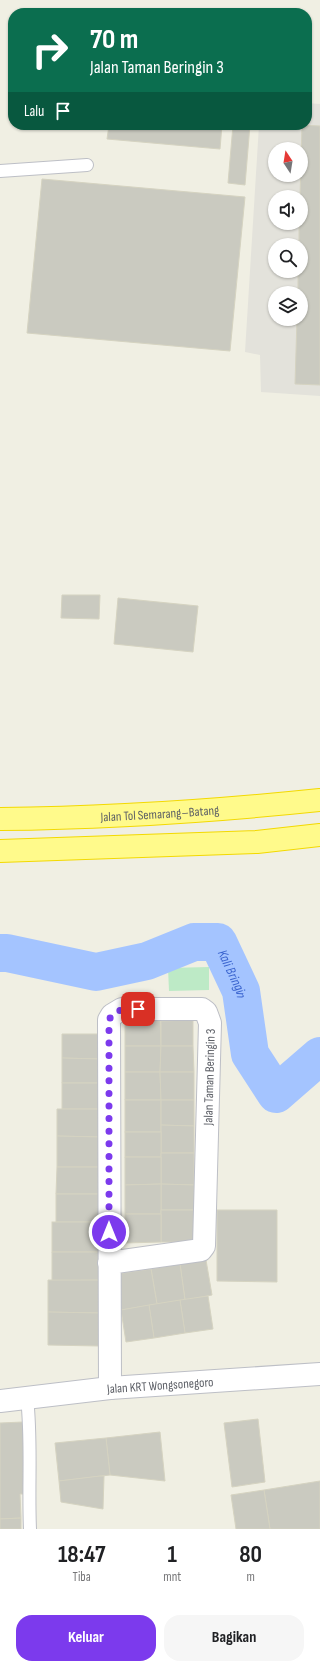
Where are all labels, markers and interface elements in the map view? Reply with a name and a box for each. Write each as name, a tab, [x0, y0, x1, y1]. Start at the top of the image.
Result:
text: 70 m	[90, 23, 138, 56]
icon: right	[24, 24, 76, 76]
text: Jalan Taman Beringin 3	[90, 57, 224, 78]
icon: arrive	[52, 100, 74, 122]
text: Lalu	[24, 102, 44, 121]
north arrow	[268, 142, 308, 182]
map controls	[268, 142, 308, 326]
button: sound	[268, 190, 308, 230]
button: search	[268, 238, 308, 278]
button: layers	[268, 286, 308, 326]
street label: Jalan Tol Semarang–Batang	[99, 802, 220, 825]
water label: Kali Bringin	[214, 947, 250, 999]
pin	[121, 992, 155, 1026]
icon: arrive	[127, 998, 149, 1020]
street label: Jalan Taman Beringin 3	[200, 1028, 219, 1127]
position arrow	[88, 1211, 130, 1253]
street label: Jalan KRT Wongsonegoro	[105, 1374, 214, 1397]
text: 18:47	[58, 1540, 105, 1569]
text: 1	[168, 1540, 177, 1569]
text: 80	[239, 1540, 262, 1569]
text: Tiba	[73, 1569, 91, 1585]
text: mnt	[163, 1569, 181, 1585]
text: m	[246, 1569, 255, 1585]
button: Keluar	[16, 1615, 156, 1661]
button: Bagikan	[164, 1615, 304, 1661]

